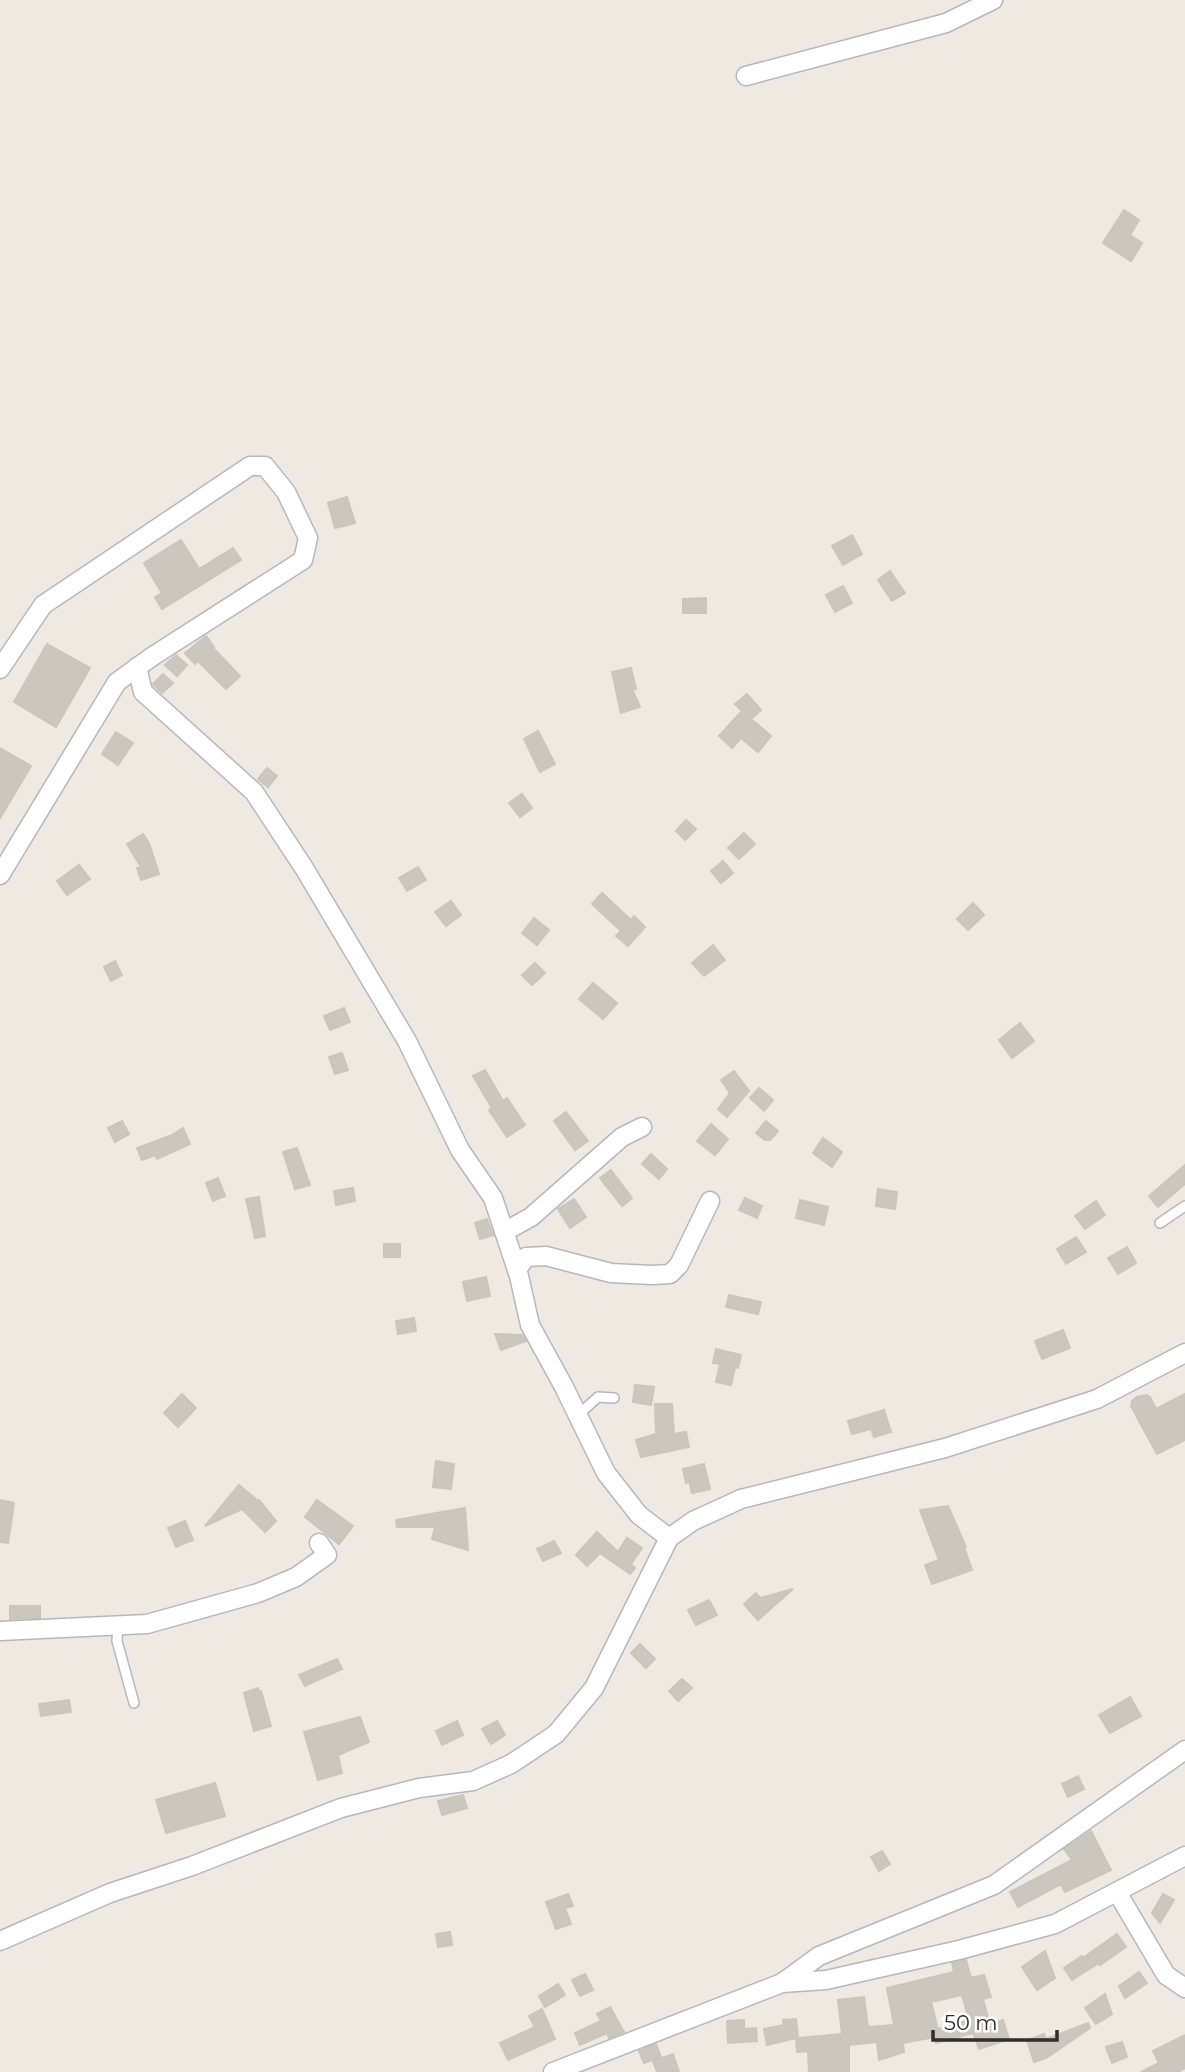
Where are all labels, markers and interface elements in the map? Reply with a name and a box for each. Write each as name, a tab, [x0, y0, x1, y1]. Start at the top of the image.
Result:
scale bar	[933, 1998, 1057, 2042]
text: 50 m	[944, 2010, 998, 2035]

